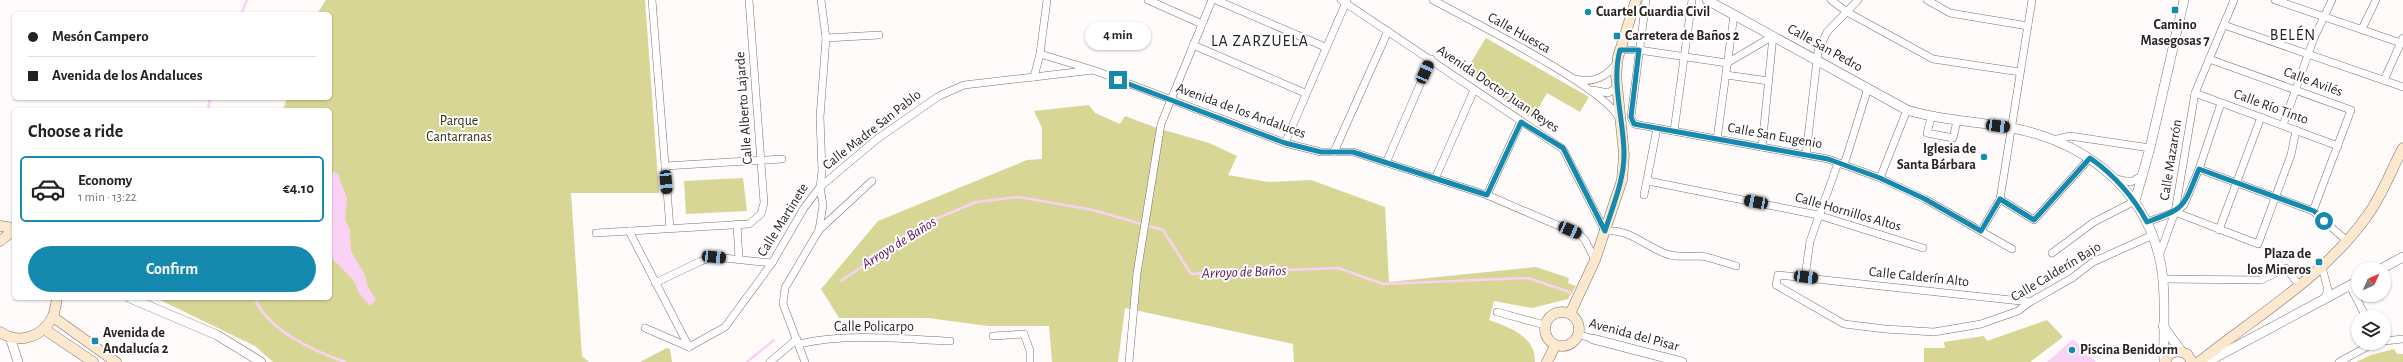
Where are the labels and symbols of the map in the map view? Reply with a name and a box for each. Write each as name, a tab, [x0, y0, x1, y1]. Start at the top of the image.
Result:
place label: Cuartel Guardia Civil	[1596, 5, 1710, 19]
marker: Camino Masegosas 7	[2170, 5, 2180, 15]
marker: Cuartel Guardia Civil	[1583, 7, 1593, 17]
street label: Calle Huesca	[1485, 10, 1553, 56]
place label: Camino Masegosas 7	[2140, 18, 2210, 48]
callout: 4 min	[1085, 22, 1151, 50]
street label: Calle San Pedro	[1785, 22, 1865, 74]
district label: BELÉN	[2270, 25, 2316, 43]
place label: Carretera de Baños 2	[1625, 29, 1740, 43]
marker: Carretera de Baños 2	[1612, 31, 1622, 41]
district label: LA ZARZUELA	[1211, 33, 1309, 49]
street label: Avenida Doctor Juan Reyes	[1434, 43, 1562, 135]
street label: Calle Alberto Lajarde	[733, 51, 755, 165]
car	[1415, 59, 1435, 85]
street label: Calle Avilés	[2282, 65, 2344, 99]
route end	[1109, 71, 1127, 89]
street label: Avenida de los Andaluces	[1174, 81, 1308, 141]
street label: Calle Madre San Pablo	[820, 87, 924, 173]
street label: Calle Río Tinto	[2232, 87, 2310, 127]
park label: Parque Cantarranas	[426, 114, 492, 144]
street label: Calle Mazarrón	[2158, 118, 2184, 202]
car	[1985, 119, 2011, 133]
street label: Calle San Eugenio	[1727, 121, 1824, 151]
place label: Iglesia de Santa Bárbara	[1897, 142, 1976, 172]
marker: Iglesia de Santa Bárbara	[1979, 152, 1989, 162]
car	[659, 170, 673, 194]
street label: Calle Martinete	[755, 181, 811, 259]
street label: Calle Hornillos Altos	[1793, 190, 1903, 234]
car	[1743, 194, 1769, 210]
route start	[2315, 212, 2333, 230]
water label: Arroyo de Baños	[858, 214, 939, 272]
car	[1557, 220, 1583, 240]
street label: Calle Calderín Bajo	[2009, 240, 2104, 304]
place label: Plaza de los Mineros	[2247, 247, 2311, 277]
car	[702, 250, 726, 264]
marker: Plaza de los Mineros	[2314, 257, 2324, 267]
north arrow	[2351, 262, 2391, 302]
water label: Arroyo de Baños	[1200, 263, 1287, 281]
street label: Calle Calderín Alto	[1868, 265, 1970, 289]
car	[1793, 270, 1819, 284]
street label: Avenida del Pisar	[1587, 316, 1681, 354]
street label: Calle Policarpo	[834, 320, 914, 334]
place label: Avenida de Andalucía 2	[103, 326, 169, 356]
marker: Avenida de Andalucía 2	[90, 336, 100, 346]
place label: Piscina Benidorm	[2080, 343, 2178, 357]
marker: Piscina Benidorm	[2067, 345, 2077, 355]

